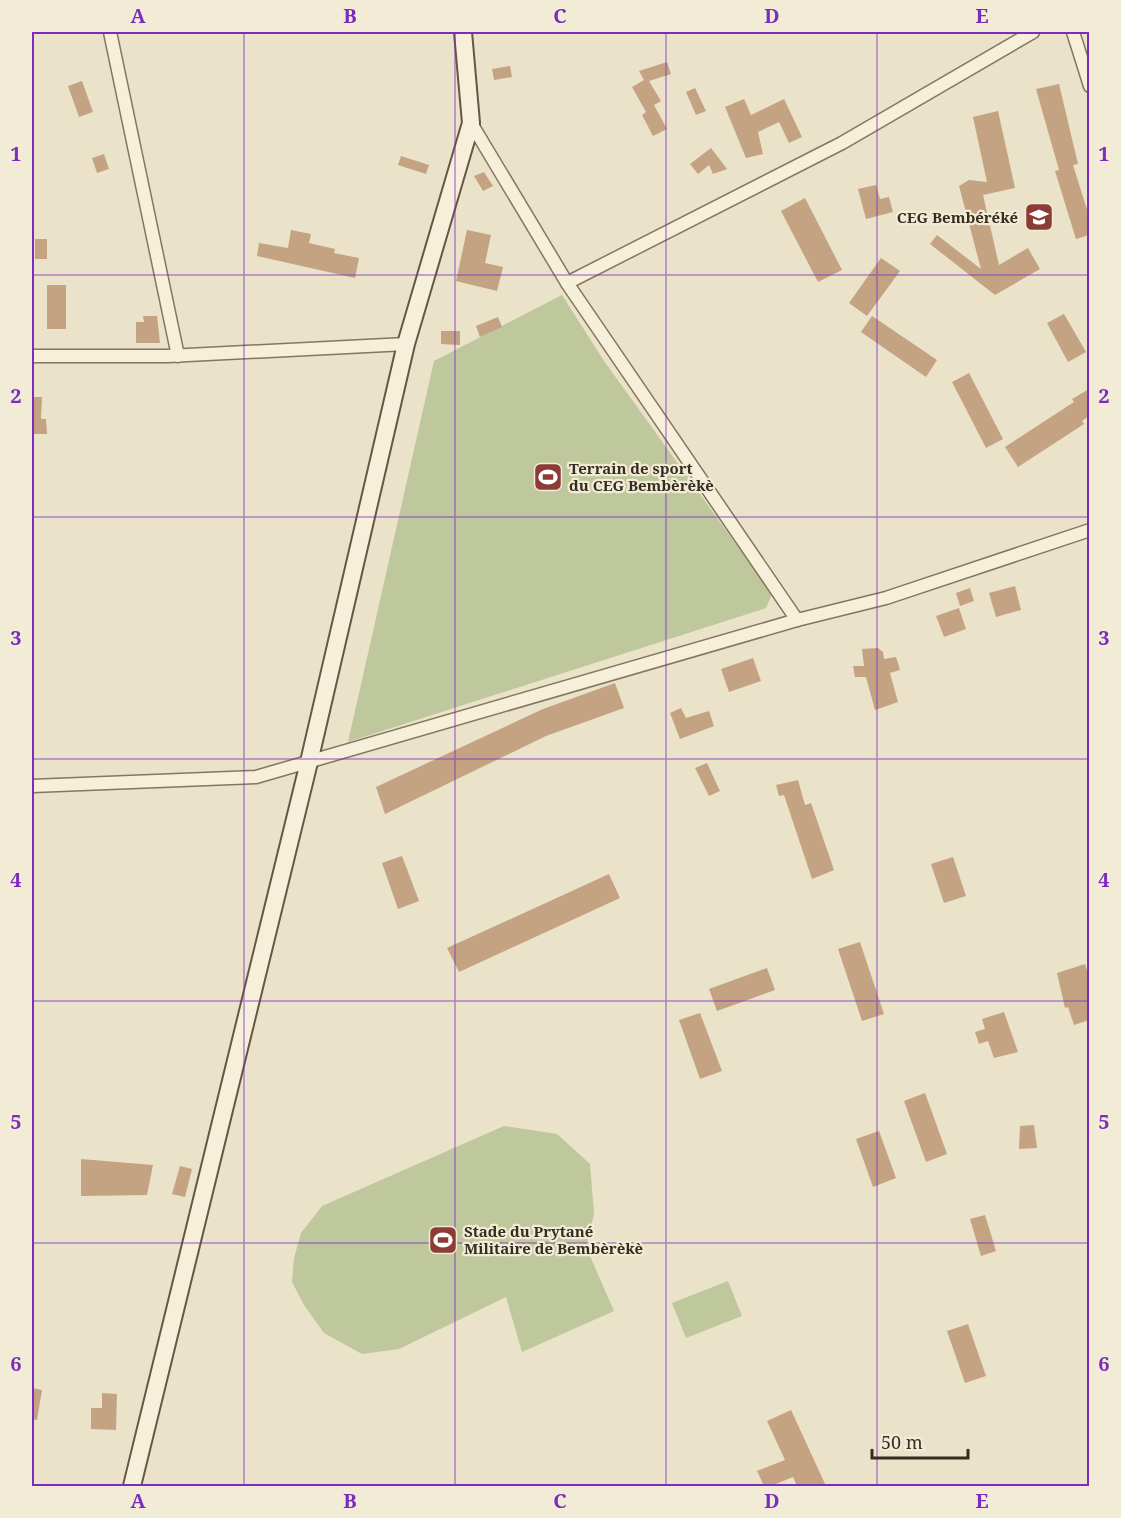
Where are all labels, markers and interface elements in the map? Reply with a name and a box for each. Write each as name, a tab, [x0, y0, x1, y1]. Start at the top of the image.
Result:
text: A	[130, 2, 146, 29]
text: B	[343, 2, 357, 29]
text: C	[553, 2, 567, 29]
text: D	[764, 2, 780, 29]
text: E	[975, 2, 989, 29]
text: 1	[10, 140, 22, 167]
text: 1	[1098, 140, 1110, 167]
school or university icon: CEG Bembéréké	[1023, 201, 1055, 233]
place label: CEG Bembéréké	[897, 207, 1018, 227]
text: 2	[10, 382, 22, 409]
text: 2	[1098, 382, 1110, 409]
place label: Terrain de sport du CEG Bembèrèkè	[569, 458, 714, 495]
sports icon: Terrain de sport du CEG Bembèrèkè	[532, 461, 564, 493]
text: 3	[10, 624, 22, 651]
text: 3	[1098, 624, 1110, 651]
text: 4	[10, 866, 22, 893]
text: 4	[1098, 866, 1110, 893]
text: 5	[10, 1108, 22, 1135]
text: 5	[1098, 1108, 1110, 1135]
place label: Stade du Prytané Militaire de Bembèrèkè	[464, 1221, 643, 1258]
sports icon: Stade du Prytané Militaire de Bembèrèkè	[427, 1224, 459, 1256]
text: 6	[10, 1350, 22, 1377]
text: 6	[1098, 1350, 1110, 1377]
scale bar	[872, 1422, 968, 1460]
text: 50 m	[881, 1430, 923, 1454]
text: A	[130, 1487, 146, 1514]
text: B	[343, 1487, 357, 1514]
text: C	[553, 1487, 567, 1514]
text: D	[764, 1487, 780, 1514]
text: E	[975, 1487, 989, 1514]

